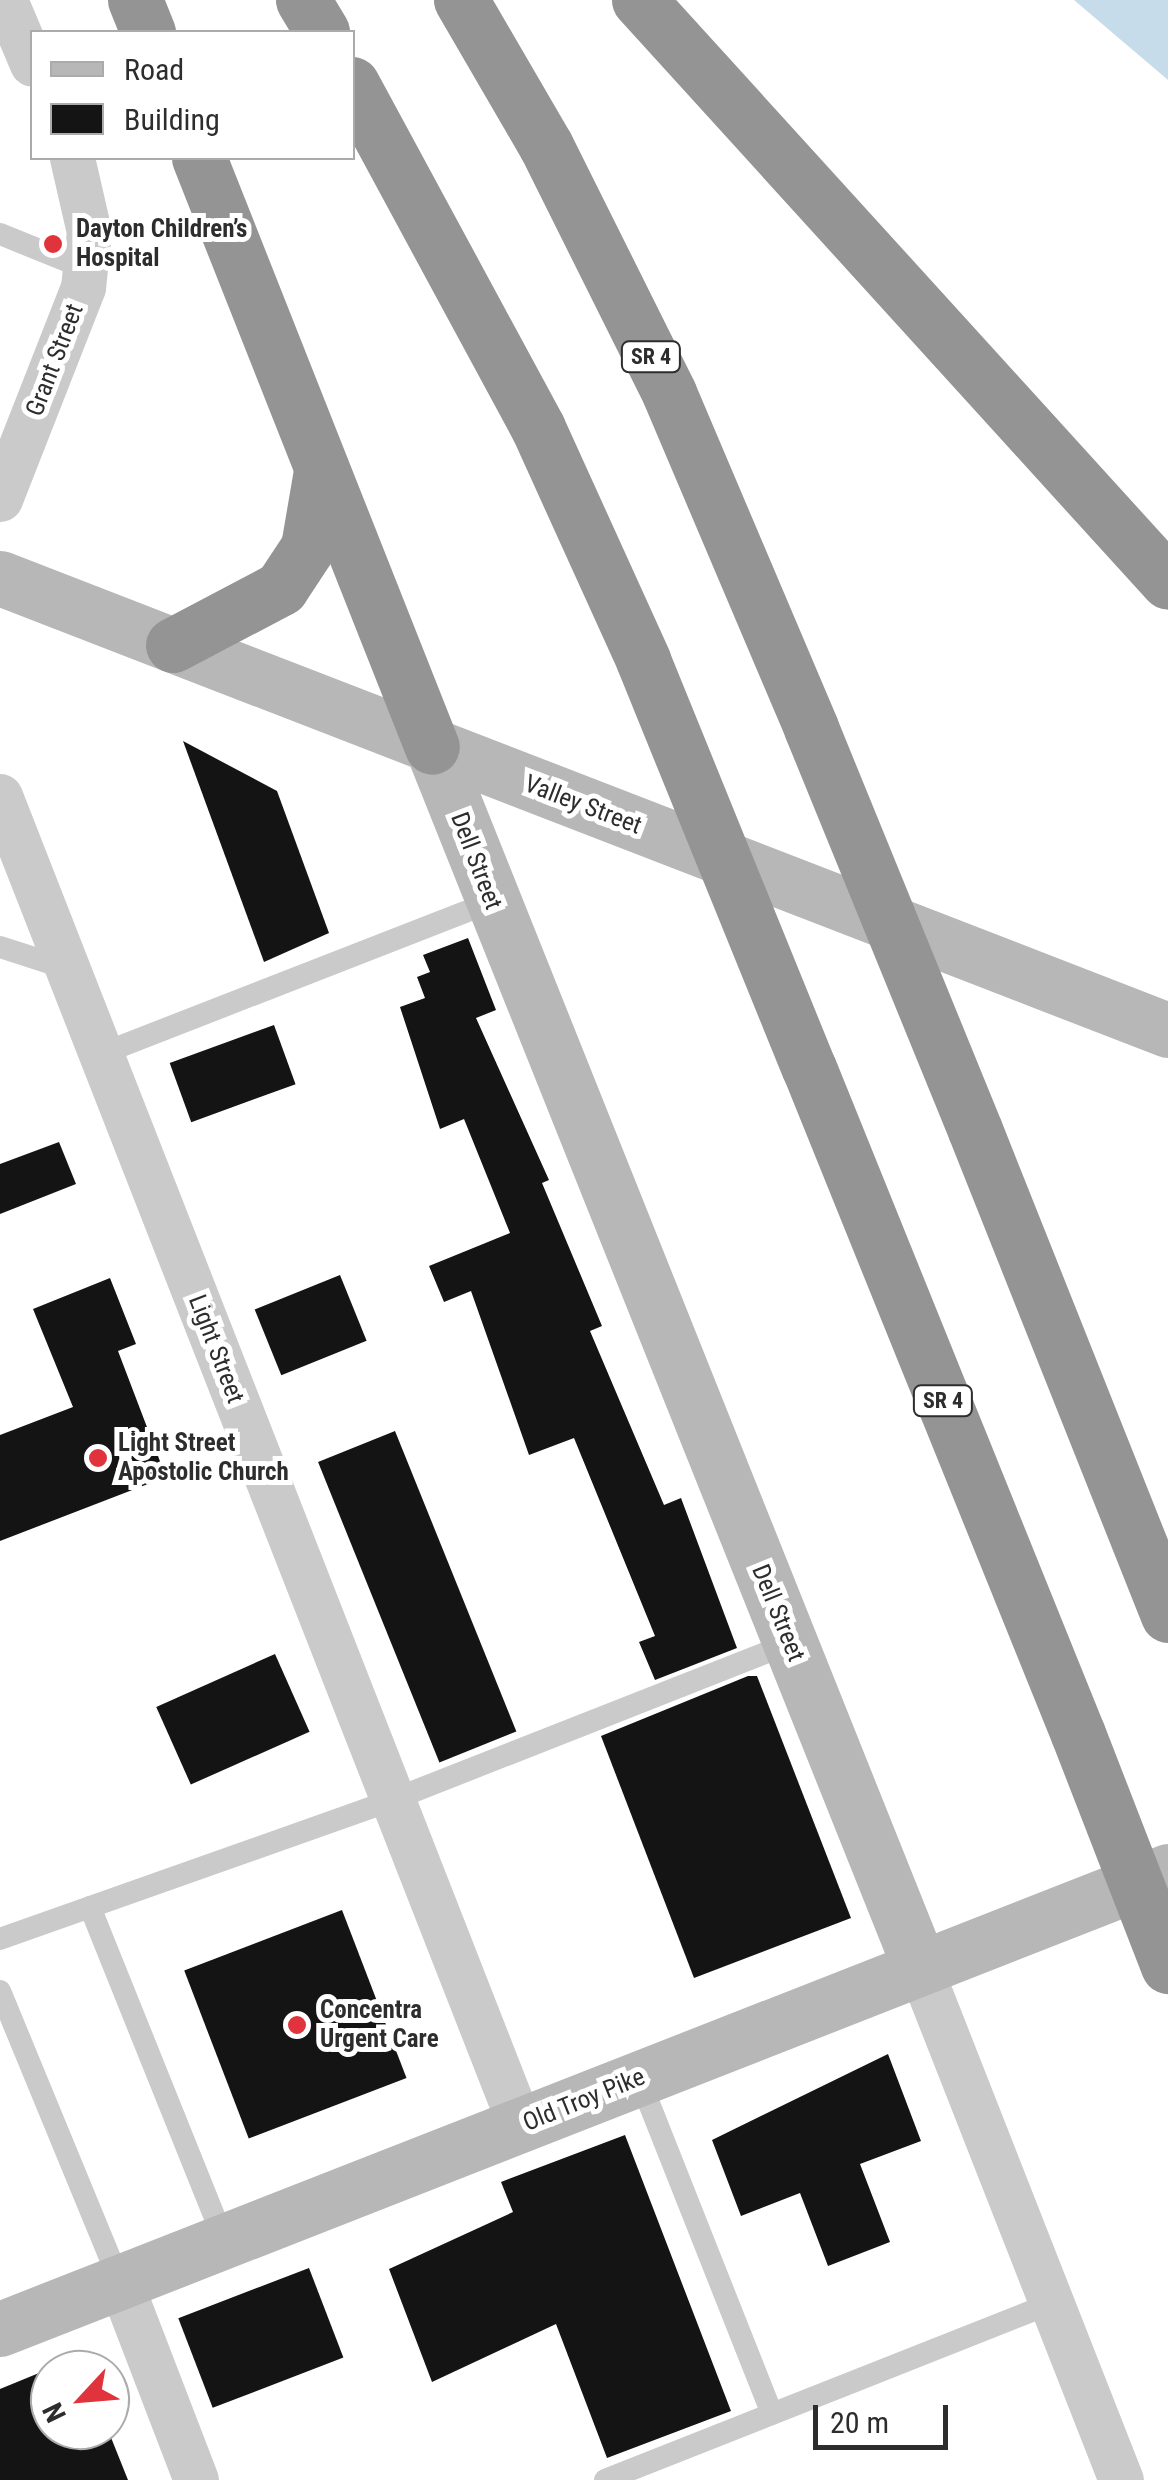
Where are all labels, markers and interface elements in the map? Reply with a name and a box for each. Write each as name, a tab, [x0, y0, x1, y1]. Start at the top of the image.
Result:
legend	[30, 30, 355, 160]
text: Road	[124, 52, 184, 87]
text: Building	[124, 102, 220, 137]
place label: Dayton Children’s Hospital	[76, 215, 247, 274]
marker: Dayton Children’s Hospital	[40, 231, 66, 257]
street label: Grant Street	[20, 300, 90, 420]
road number: SR 4	[618, 340, 684, 374]
street label: Valley Street	[520, 769, 646, 841]
street label: Dell Street	[444, 808, 508, 914]
street label: Light Street	[182, 1291, 250, 1407]
road number: SR 4	[910, 1384, 976, 1418]
place label: Light Street Apostolic Church	[118, 1429, 289, 1488]
marker: Light Street Apostolic Church	[87, 1447, 109, 1469]
street label: Dell Street	[745, 1560, 811, 1666]
place label: Concentra Urgent Care	[320, 1996, 439, 2055]
marker: Concentra Urgent Care	[284, 2012, 310, 2038]
street label: Old Troy Pike	[518, 2062, 650, 2138]
north arrow	[30, 2350, 130, 2450]
scale bar	[818, 2385, 953, 2447]
text: N	[36, 2398, 73, 2427]
text: 20 m	[830, 2405, 889, 2440]

